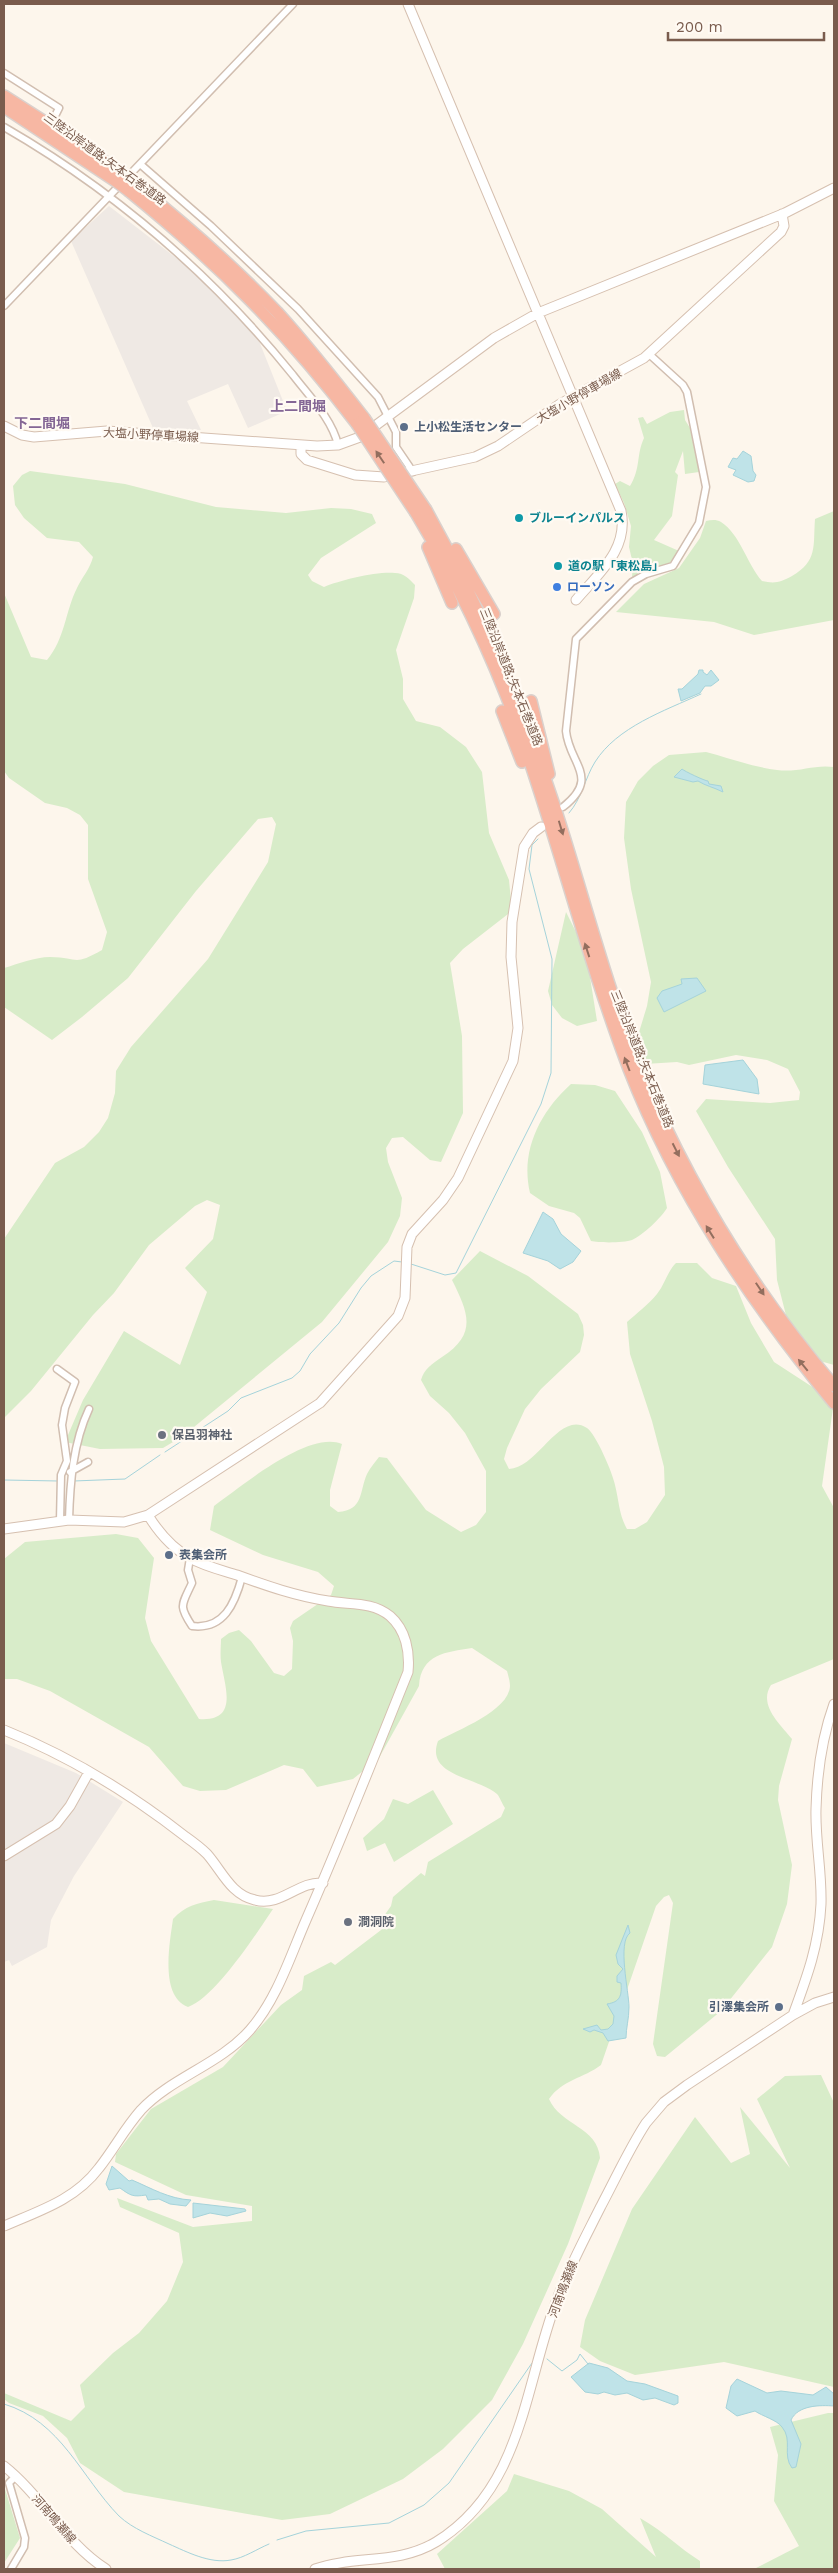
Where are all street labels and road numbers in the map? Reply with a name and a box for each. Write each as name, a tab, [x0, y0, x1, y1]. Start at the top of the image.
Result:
street label: 三陸沿岸道路;矢本石巻道路	[41, 110, 169, 208]
street label: 大塩小野停車場線	[534, 366, 624, 426]
street label: 大塩小野停車場線	[103, 425, 199, 445]
street label: 三陸沿岸道路;矢本石巻道路	[477, 606, 545, 748]
street label: 三陸沿岸道路;矢本石巻道路	[608, 988, 676, 1130]
street label: 河南鳴瀬線	[546, 2258, 580, 2320]
street label: 河南鳴瀬線	[29, 2492, 79, 2546]

